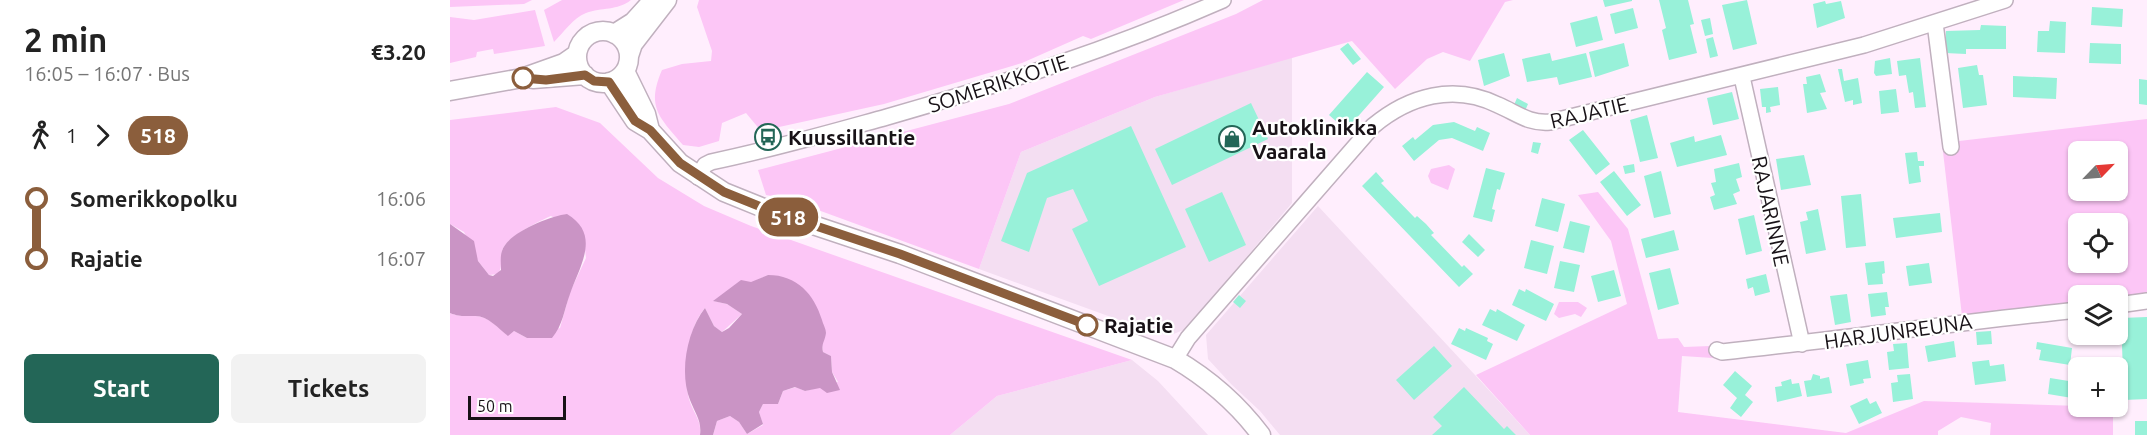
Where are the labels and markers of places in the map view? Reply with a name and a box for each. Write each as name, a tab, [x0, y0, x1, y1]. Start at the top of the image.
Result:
unlabelled marker	[512, 67, 534, 89]
place label: Autoklinikka Vaarala	[1252, 115, 1377, 163]
bus stop icon: Kuussillantie	[753, 122, 783, 152]
shop icon: Autoklinikka Vaarala	[1217, 124, 1247, 154]
place label: Kuussillantie	[788, 125, 915, 149]
place label: Rajatie	[1104, 313, 1173, 337]
marker: Rajatie	[1076, 314, 1098, 336]

